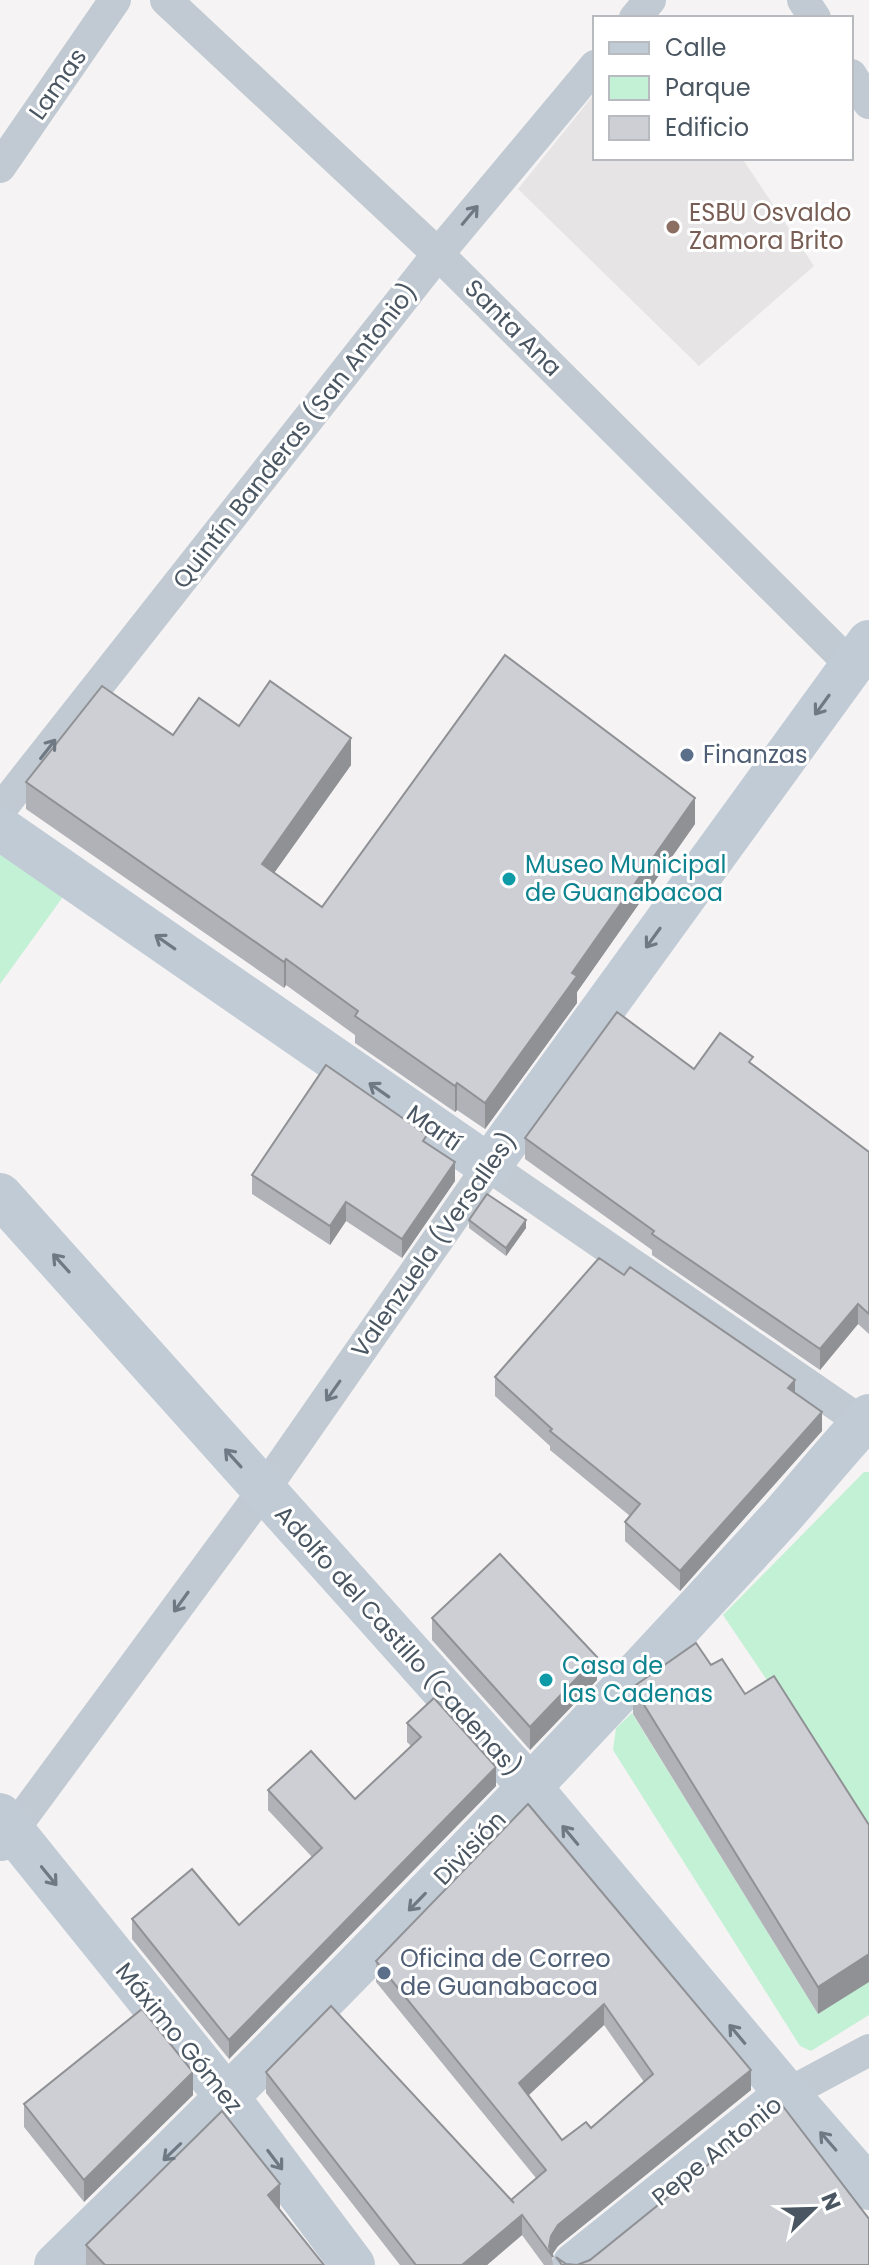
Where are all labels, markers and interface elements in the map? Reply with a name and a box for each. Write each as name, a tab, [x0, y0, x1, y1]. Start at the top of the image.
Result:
legend	[593, 16, 853, 160]
text: Calle	[665, 31, 726, 64]
street label: Lamas	[21, 41, 94, 126]
text: Parque	[665, 71, 751, 104]
text: Edificio	[665, 111, 749, 144]
place label: ESBU Osvaldo Zamora Brito	[689, 196, 851, 257]
one-way arrow	[461, 206, 479, 226]
marker: ESBU Osvaldo Zamora Brito	[664, 218, 682, 236]
street label: Santa Ana	[458, 272, 569, 383]
street label: Quintín Banderas (San Antonio)	[165, 276, 424, 595]
one-way arrow	[814, 694, 831, 715]
place label: Finanzas	[703, 738, 808, 771]
one-way arrow	[40, 739, 57, 760]
marker: Finanzas	[678, 746, 696, 764]
place label: Museo Municipal de Guanabacoa	[525, 848, 726, 909]
marker: Museo Municipal de Guanabacoa	[500, 870, 518, 888]
one-way arrow	[645, 927, 662, 949]
one-way arrow	[154, 934, 176, 950]
one-way arrow	[368, 1081, 390, 1098]
street label: Martí	[400, 1097, 469, 1159]
street label: Valenzuela (Versalles)	[343, 1125, 524, 1364]
one-way arrow	[52, 1254, 70, 1274]
one-way arrow	[325, 1379, 341, 1401]
one-way arrow	[225, 1448, 243, 1468]
street label: Adolfo del Castillo (Cadenas)	[268, 1498, 529, 1783]
one-way arrow	[173, 1591, 190, 1612]
place label: Casa de las Cadenas	[562, 1649, 713, 1710]
marker: Casa de las Cadenas	[537, 1671, 555, 1689]
street label: División	[426, 1803, 513, 1892]
one-way arrow	[561, 1825, 579, 1845]
one-way arrow	[40, 1865, 57, 1886]
one-way arrow	[408, 1892, 427, 1911]
place label: Oficina de Correo de Guanabacoa	[400, 1942, 611, 2003]
street label: Máximo Gómez	[108, 1955, 251, 2120]
marker: Oficina de Correo de Guanabacoa	[375, 1964, 393, 1982]
one-way arrow	[728, 2025, 746, 2045]
street label: Pepe Antonio	[645, 2088, 789, 2213]
one-way arrow	[819, 2132, 837, 2152]
one-way arrow	[163, 2142, 182, 2161]
one-way arrow	[266, 2149, 283, 2171]
north arrow	[773, 2169, 853, 2249]
text: N	[813, 2188, 848, 2215]

